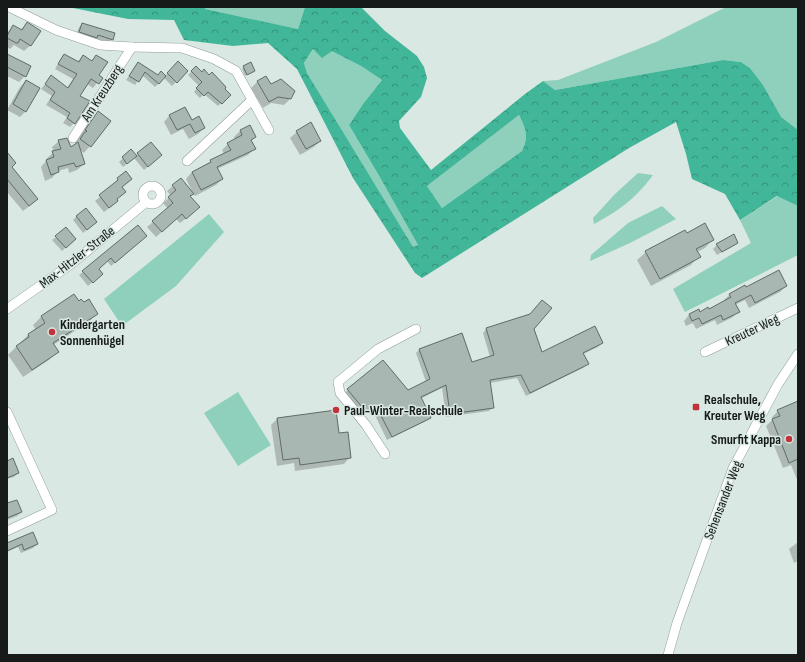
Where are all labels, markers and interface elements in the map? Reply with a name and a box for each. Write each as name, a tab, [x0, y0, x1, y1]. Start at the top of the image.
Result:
street label: Am Kreuzberg	[77, 61, 127, 126]
street label: Max-Hitzler-Straße	[36, 222, 118, 292]
street label: Kreuter Weg	[722, 310, 782, 350]
place label: Kindergarten Sonnenhügel	[60, 316, 125, 349]
marker: Kindergarten Sonnenhügel	[47, 327, 57, 337]
place label: Realschule, Kreuter Weg	[704, 391, 766, 424]
place label: Paul-Winter-Realschule	[344, 402, 463, 419]
marker: Realschule, Kreuter Weg	[691, 402, 701, 412]
marker: Paul-Winter-Realschule	[331, 405, 341, 415]
place label: Smurfit Kappa	[711, 431, 781, 448]
marker: Smurfit Kappa	[784, 434, 794, 444]
street label: Sehensander Weg	[700, 458, 746, 542]

